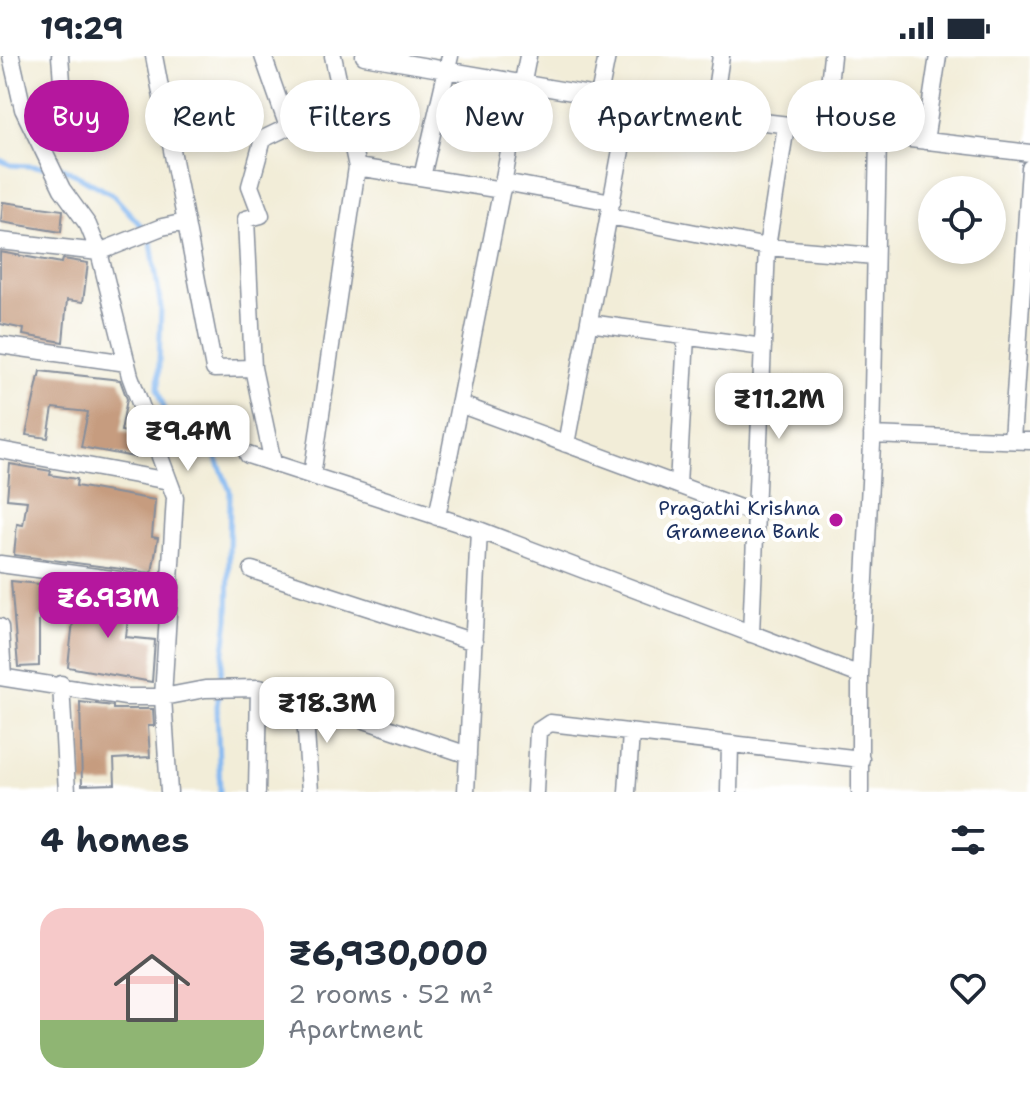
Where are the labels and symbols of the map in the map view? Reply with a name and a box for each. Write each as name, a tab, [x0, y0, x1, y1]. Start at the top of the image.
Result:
pin: ₹11.2M	[714, 373, 844, 441]
pin: ₹9.4M	[132, 405, 244, 473]
place label: Pragathi Krishna Grameena Bank	[658, 495, 821, 544]
marker: Pragathi Krishna Grameena Bank	[827, 511, 845, 529]
pin: ₹6.93M	[43, 572, 173, 640]
pin: ₹18.3M	[262, 677, 392, 745]

